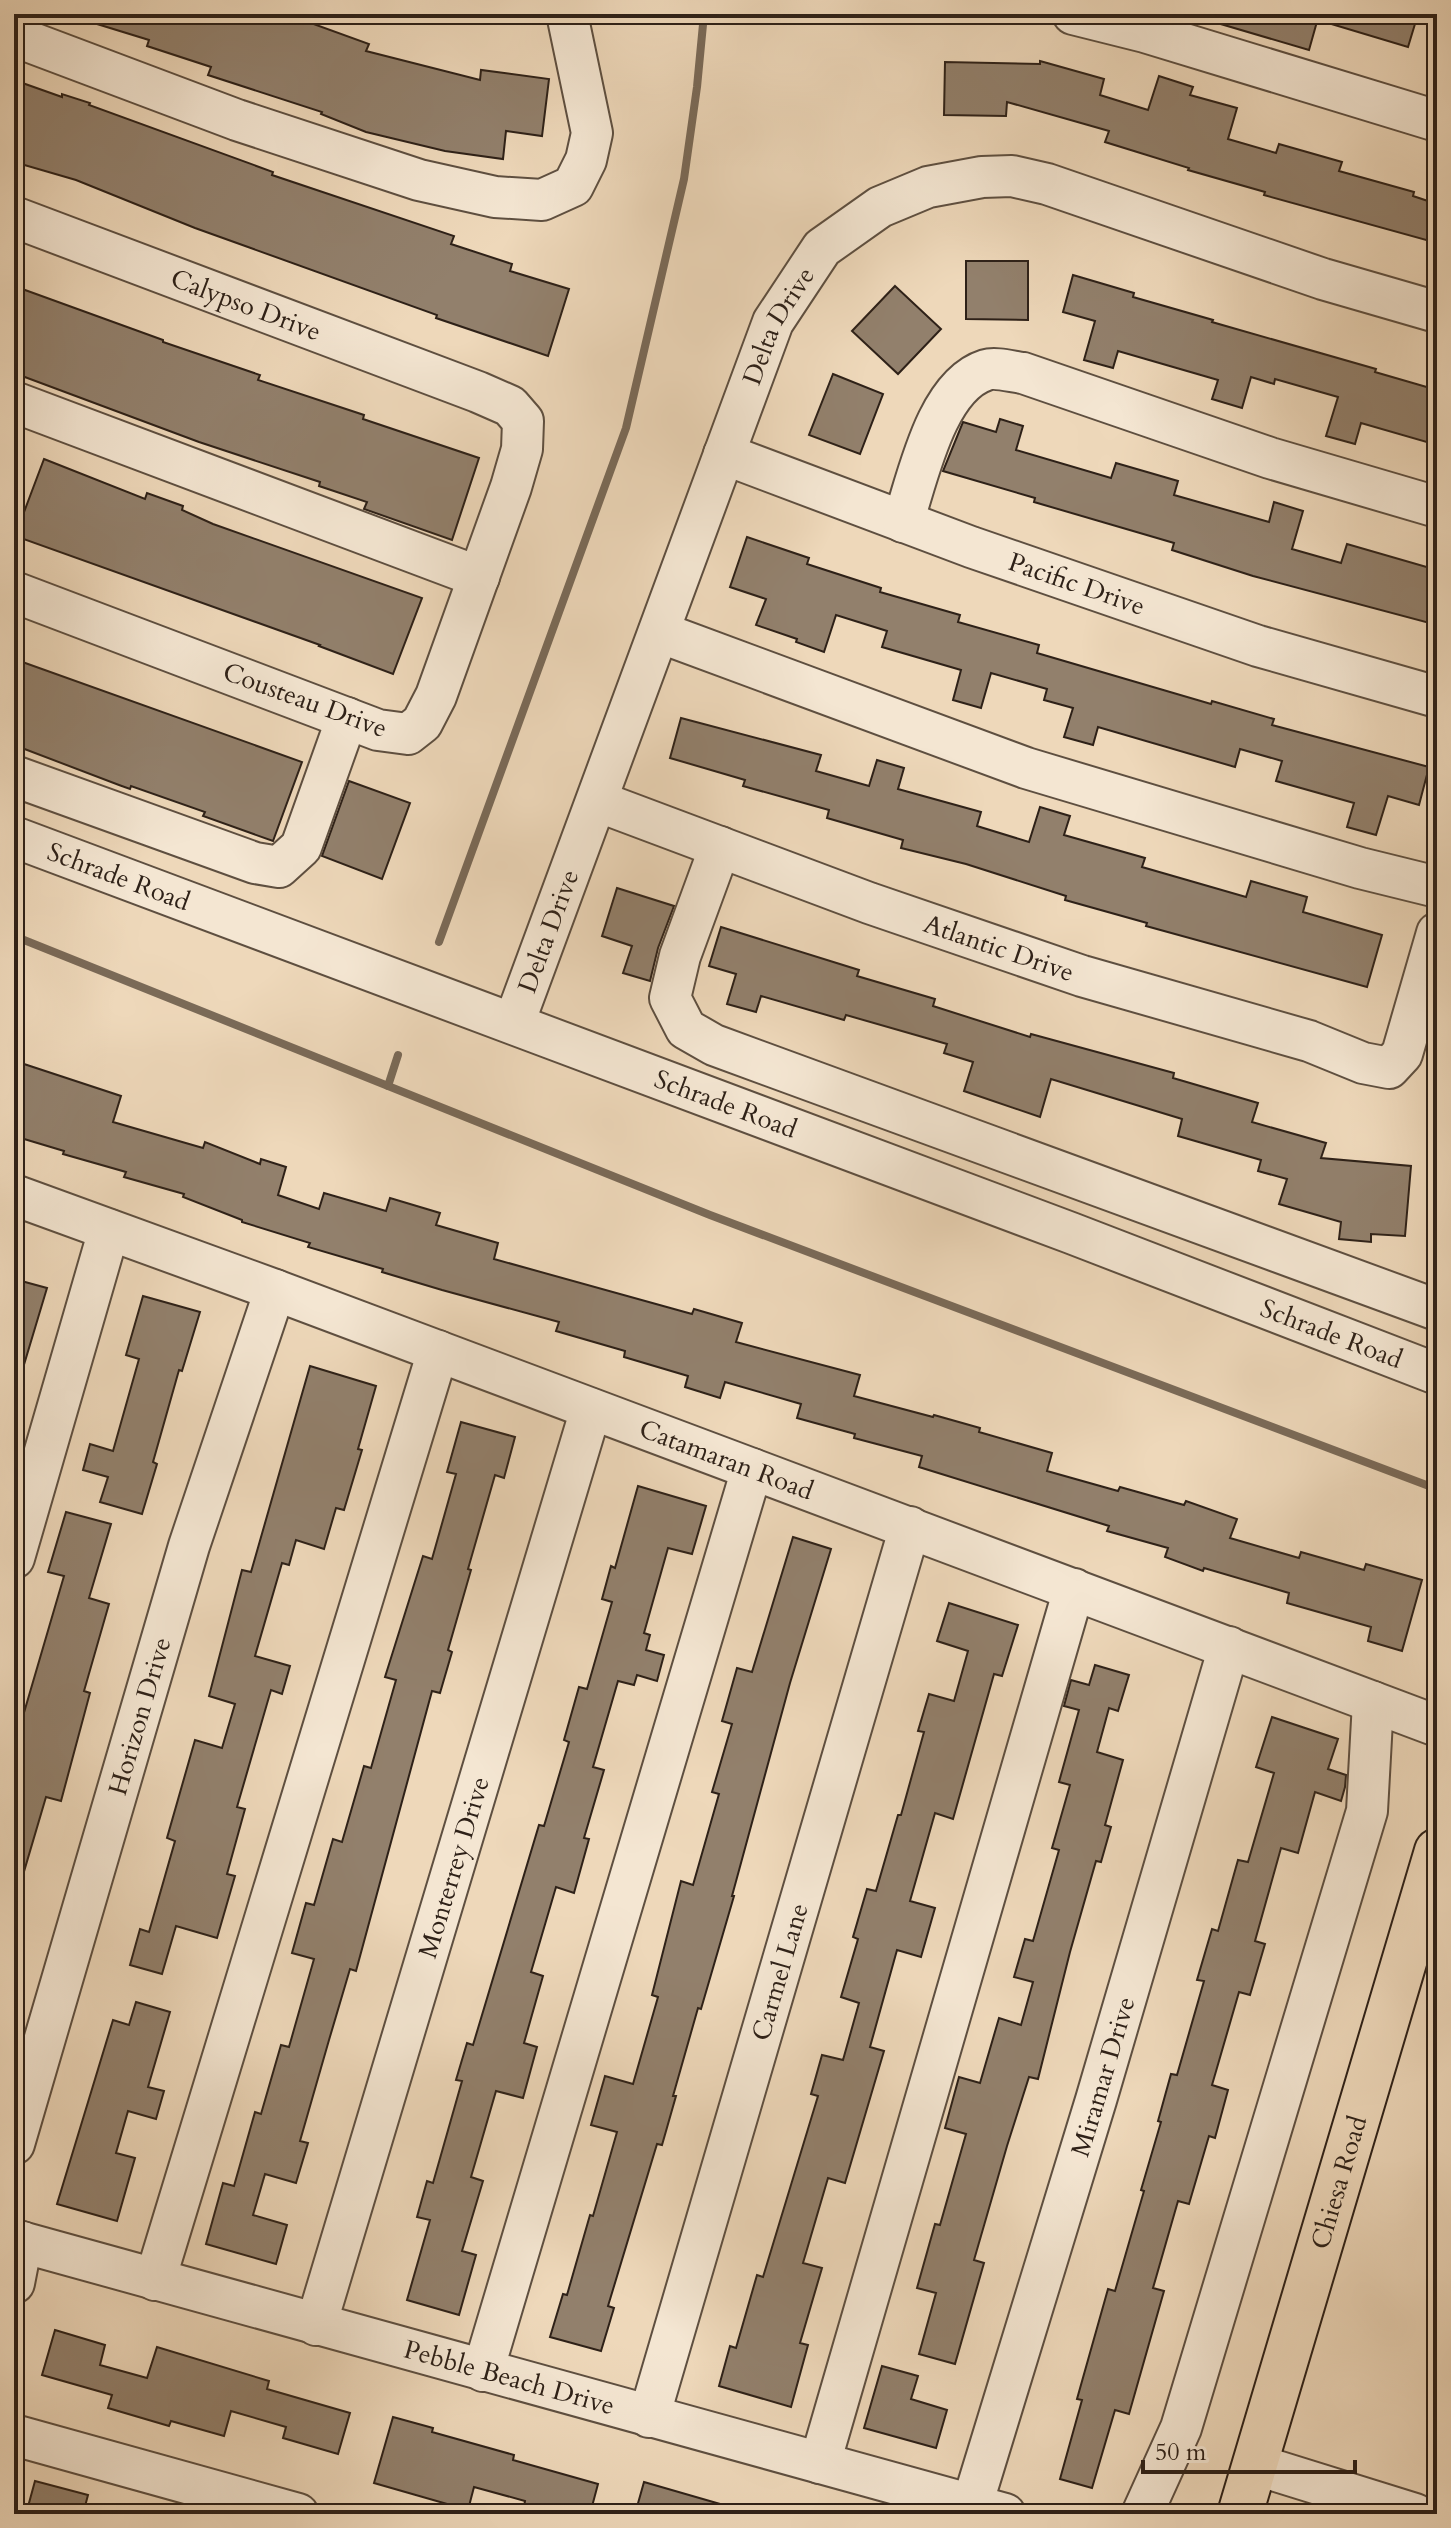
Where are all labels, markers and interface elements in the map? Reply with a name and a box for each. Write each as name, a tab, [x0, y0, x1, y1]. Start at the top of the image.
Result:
street label: Calypso Drive	[166, 260, 326, 349]
street label: Delta Drive	[734, 260, 822, 390]
street label: Pacific Drive	[1004, 544, 1150, 623]
street label: Cousteau Drive	[218, 654, 392, 746]
street label: Schrade Road	[43, 834, 195, 919]
street label: Delta Drive	[509, 865, 587, 998]
street label: Atlantic Drive	[919, 906, 1079, 990]
street label: Schrade Road	[649, 1061, 802, 1146]
street label: Schrade Road	[1255, 1290, 1408, 1377]
street label: Catamaran Road	[634, 1411, 819, 1508]
street label: Horizon Drive	[100, 1633, 179, 1799]
street label: Monterrey Drive	[410, 1772, 497, 1962]
street label: Carmel Lane	[743, 1899, 816, 2045]
street label: Miramar Drive	[1062, 1992, 1143, 2161]
street label: Chiesa Road	[1302, 2111, 1375, 2253]
street label: Pebble Beach Drive	[400, 2331, 619, 2423]
scale bar	[1143, 2424, 1355, 2474]
text: 50 m	[1155, 2436, 1207, 2469]

